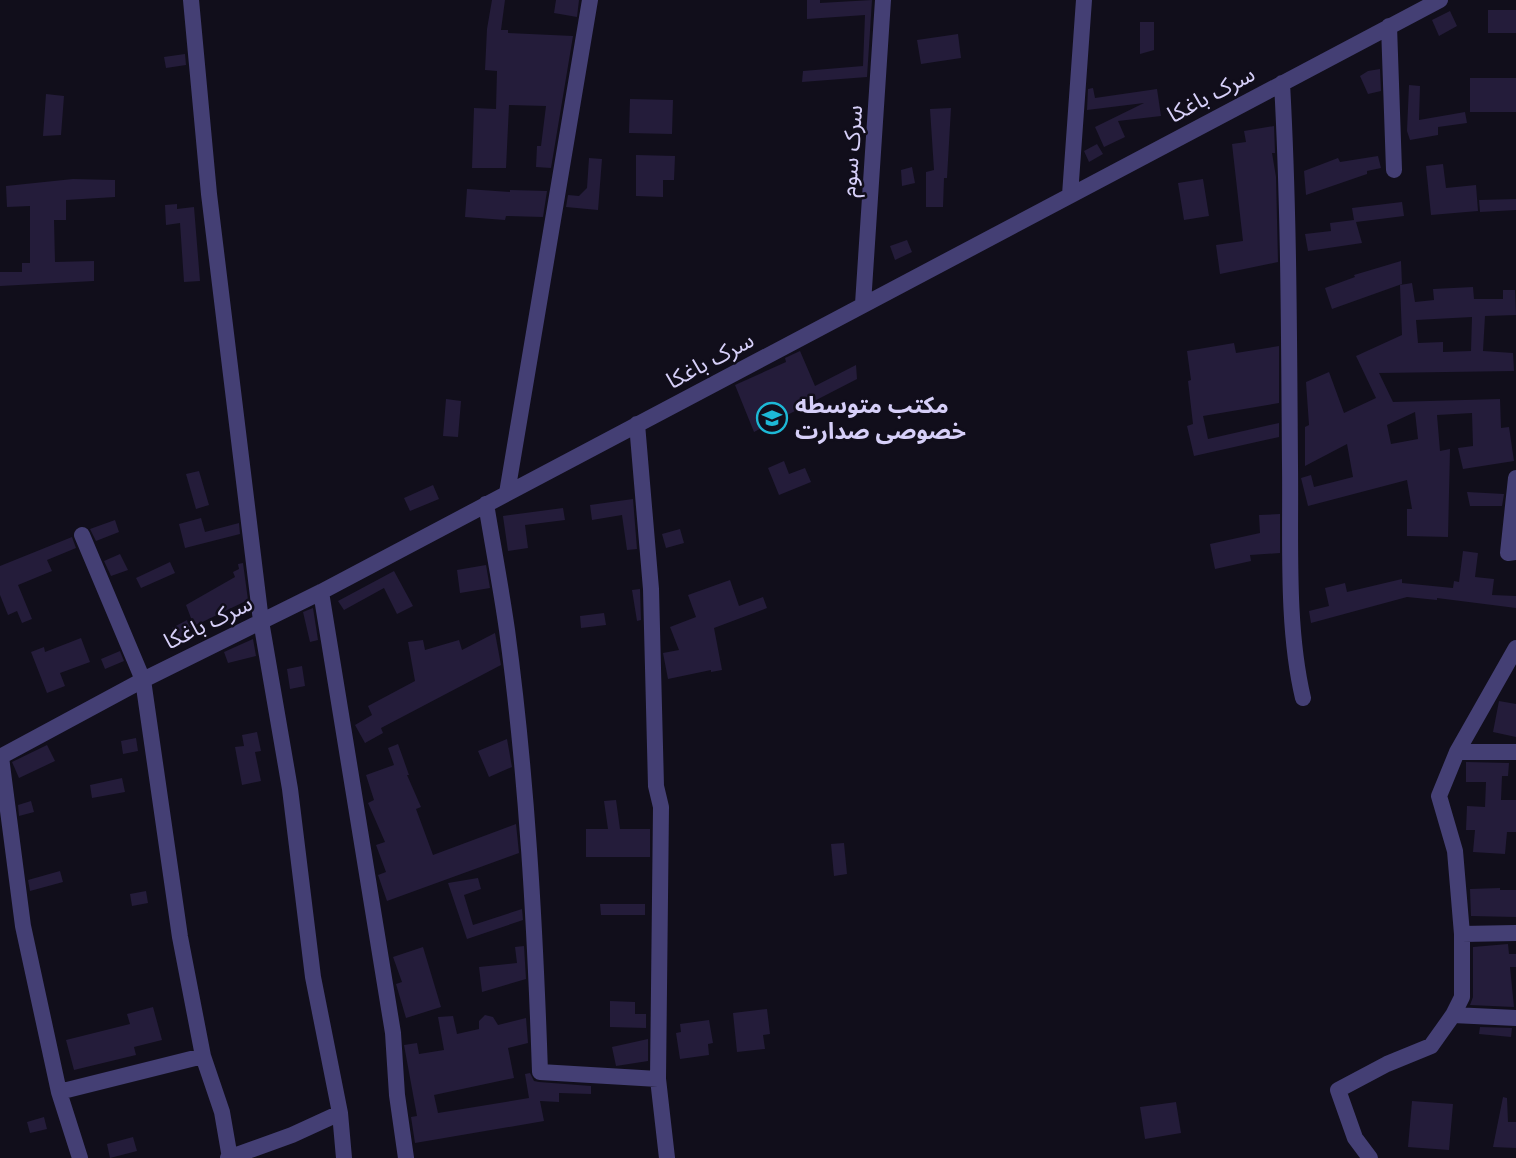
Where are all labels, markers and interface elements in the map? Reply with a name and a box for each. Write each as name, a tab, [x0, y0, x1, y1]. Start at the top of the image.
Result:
street label: سرک باغکا	[1162, 58, 1260, 130]
street label: سرک سوم	[833, 104, 872, 198]
street label: سرک باغکا	[661, 324, 759, 396]
place label: مکتب متوسطه خصوصی صدارت	[795, 390, 966, 446]
school or university icon: مکتب متوسطه خصوصی صدارت	[755, 401, 789, 435]
street label: سرک باغکا	[159, 588, 257, 656]

